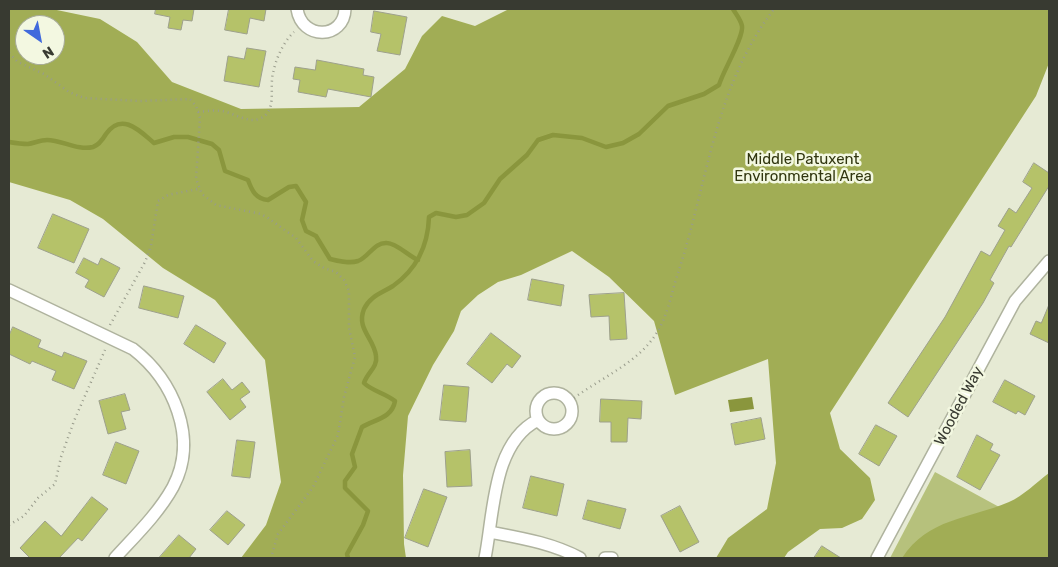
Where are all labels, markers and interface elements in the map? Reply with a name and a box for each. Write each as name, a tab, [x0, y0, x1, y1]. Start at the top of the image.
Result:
north arrow	[15, 15, 65, 65]
text: N	[39, 42, 57, 62]
park label: Middle Patuxent Environmental Area	[734, 151, 872, 186]
street label: Wooded Way	[931, 363, 987, 449]

